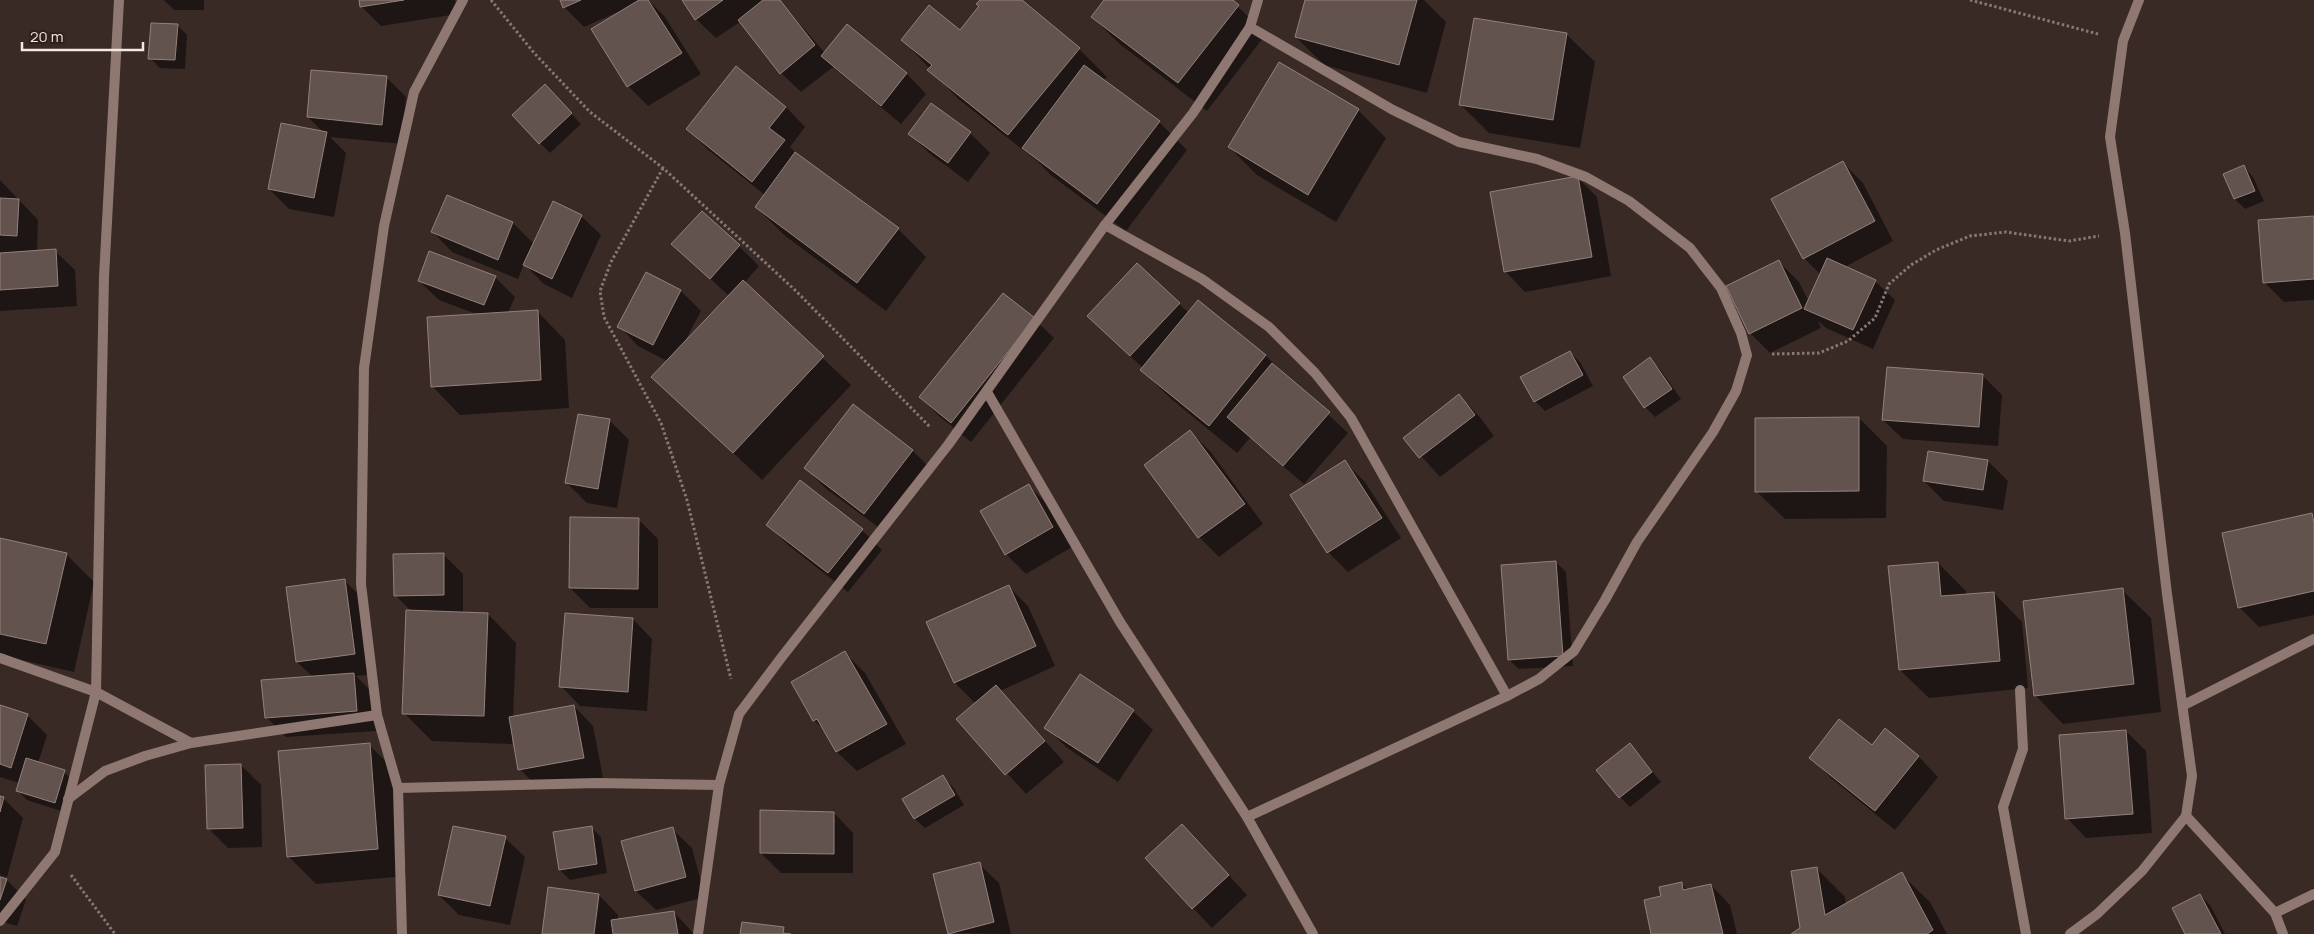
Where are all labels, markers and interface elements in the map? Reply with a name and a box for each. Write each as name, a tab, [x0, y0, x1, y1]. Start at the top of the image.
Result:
scale bar	[22, 20, 144, 52]
text: 20 m	[30, 26, 63, 47]

